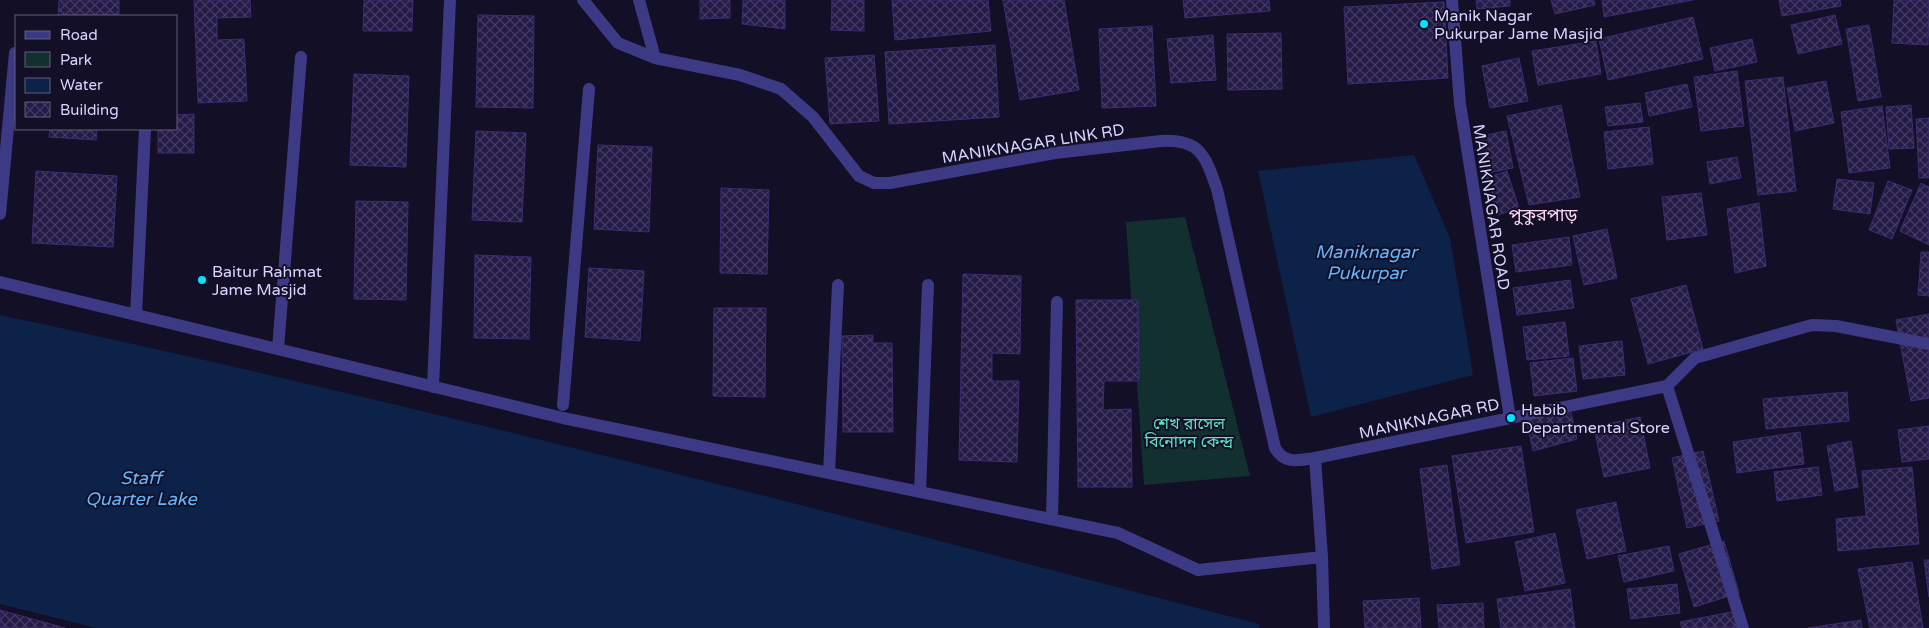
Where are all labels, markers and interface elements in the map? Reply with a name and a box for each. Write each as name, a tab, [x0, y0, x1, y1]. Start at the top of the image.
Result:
place label: Manik Nagar Pukurpar Jame Masjid	[1434, 6, 1603, 44]
legend	[15, 15, 178, 130]
marker: Manik Nagar Pukurpar Jame Masjid	[1418, 18, 1430, 30]
text: Road	[60, 26, 98, 44]
text: Park	[60, 51, 92, 69]
text: Water	[60, 76, 103, 94]
text: Building	[60, 101, 119, 119]
street label: MANIKNAGAR LINK RD	[940, 120, 1126, 168]
street label: MANIKNAGAR ROAD	[1468, 123, 1514, 292]
district label: পুকুরপাড়	[1509, 204, 1577, 226]
water label: Maniknagar Pukurpar	[1315, 241, 1419, 284]
place label: Baitur Rahmat Jame Masjid	[212, 262, 322, 300]
marker: Baitur Rahmat Jame Masjid	[196, 274, 208, 286]
street label: MANIKNAGAR RD	[1357, 394, 1501, 444]
place label: Habib Departmental Store	[1521, 400, 1670, 438]
marker: Habib Departmental Store	[1505, 412, 1517, 424]
park label: শেখ রাসেল বিনোদন কেন্দ্র	[1144, 414, 1234, 452]
water label: Staff Quarter Lake	[85, 467, 197, 510]

